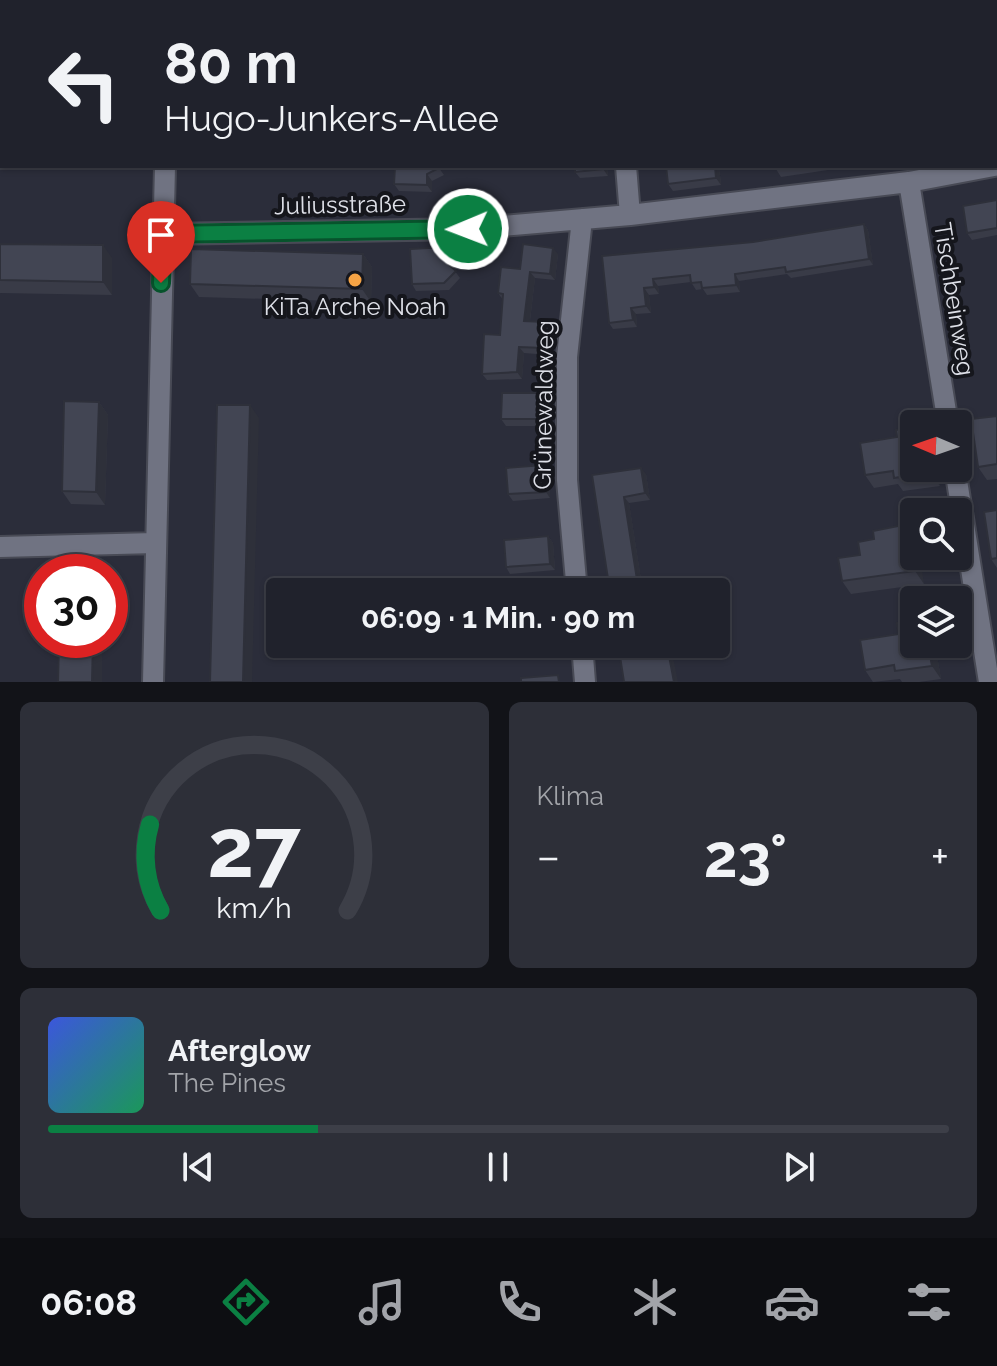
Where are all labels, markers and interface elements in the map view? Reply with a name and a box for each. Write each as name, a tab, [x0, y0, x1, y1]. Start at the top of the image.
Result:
text: 80 m	[164, 30, 298, 96]
icon: left	[32, 32, 136, 136]
text: Hugo-Junkers-Allee	[164, 97, 499, 139]
position arrow	[426, 187, 510, 271]
street label: Juliusstraße	[274, 189, 406, 220]
pin	[127, 201, 195, 283]
icon: arrive	[139, 213, 183, 257]
street label: Tischbeinweg	[928, 220, 981, 377]
marker: KiTa Arche Noah	[346, 271, 364, 289]
place label: KiTa Arche Noah	[264, 292, 446, 321]
street label: Grünewaldweg	[528, 320, 559, 490]
north arrow	[900, 410, 972, 482]
map controls	[900, 410, 972, 658]
button: search	[900, 498, 972, 570]
speed limit sign: 30	[24, 554, 128, 658]
button: layers	[900, 586, 972, 658]
text: 06:09 · 1 Min. · 90 m	[361, 600, 635, 635]
text: Klima	[537, 781, 604, 811]
text: 27	[207, 799, 301, 896]
text: 23°	[704, 821, 787, 891]
text: −	[537, 831, 560, 882]
text: +	[931, 831, 949, 882]
text: km/h	[217, 891, 292, 925]
text: Afterglow	[168, 1033, 311, 1068]
text: The Pines	[168, 1068, 286, 1098]
icon: previous	[176, 1145, 220, 1189]
icon: pause	[476, 1145, 520, 1189]
icon: next	[777, 1145, 821, 1189]
icon: directions	[218, 1274, 274, 1330]
icon: music	[354, 1274, 410, 1330]
icon: phone	[491, 1274, 547, 1330]
icon: climate	[627, 1274, 683, 1330]
icon: car	[764, 1274, 820, 1330]
icon: filters	[901, 1274, 957, 1330]
text: 06:08	[40, 1281, 137, 1323]

